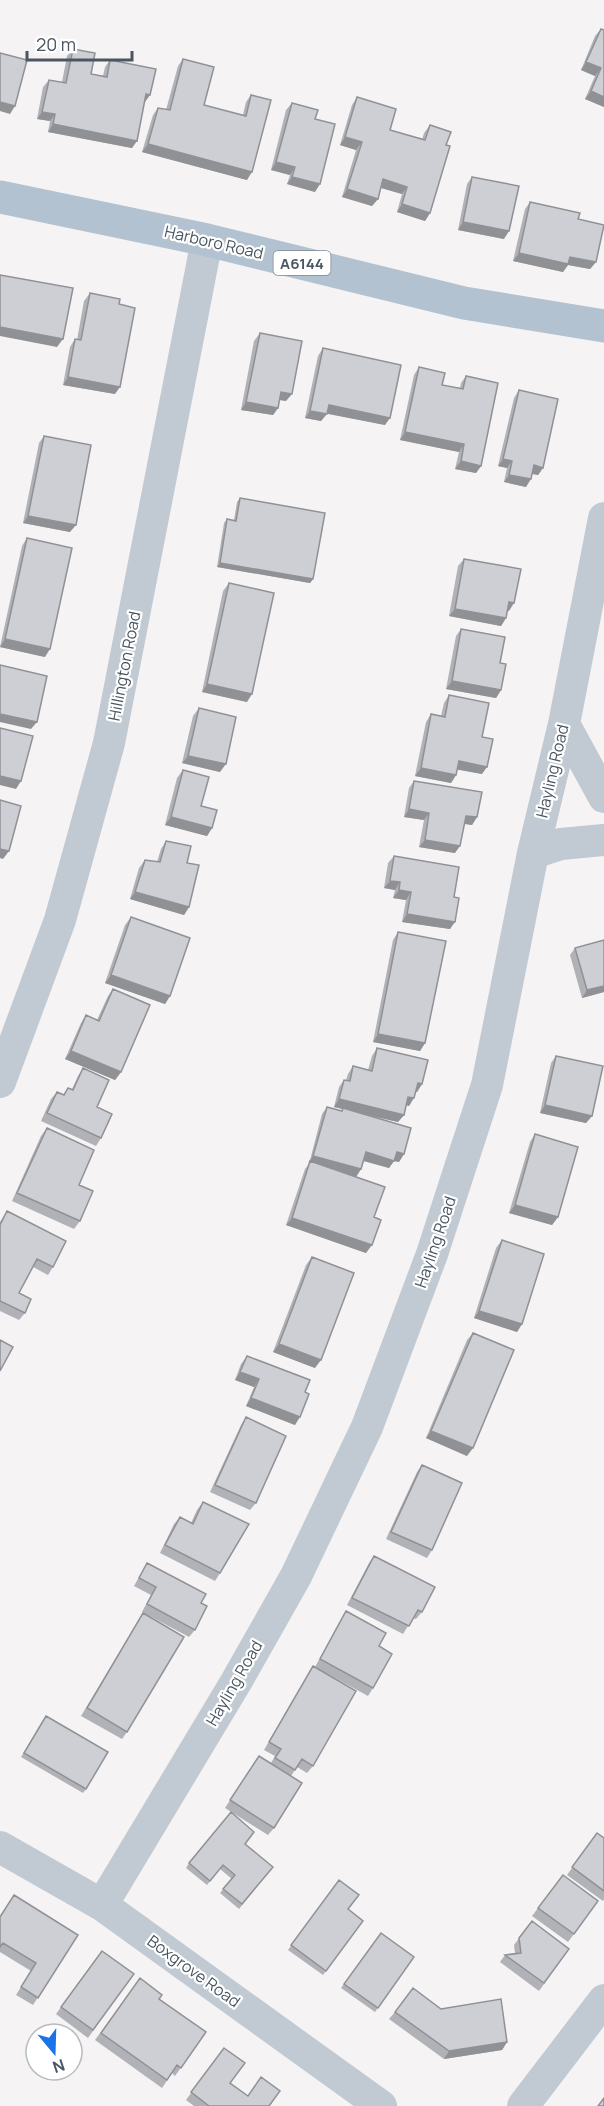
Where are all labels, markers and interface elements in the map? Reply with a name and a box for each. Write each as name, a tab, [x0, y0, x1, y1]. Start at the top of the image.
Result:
scale bar	[27, 24, 132, 62]
text: 20 m	[36, 32, 76, 56]
street label: Harboro Road	[162, 220, 266, 264]
road number: A6144	[274, 251, 330, 275]
street label: Hillington Road	[103, 609, 145, 723]
street label: Hayling Road	[531, 722, 573, 820]
street label: Hayling Road	[409, 1193, 461, 1291]
street label: Hayling Road	[201, 1636, 267, 1730]
street label: Boxgrove Road	[143, 1930, 245, 2012]
north arrow	[24, 2022, 84, 2082]
text: N	[50, 2054, 68, 2078]

